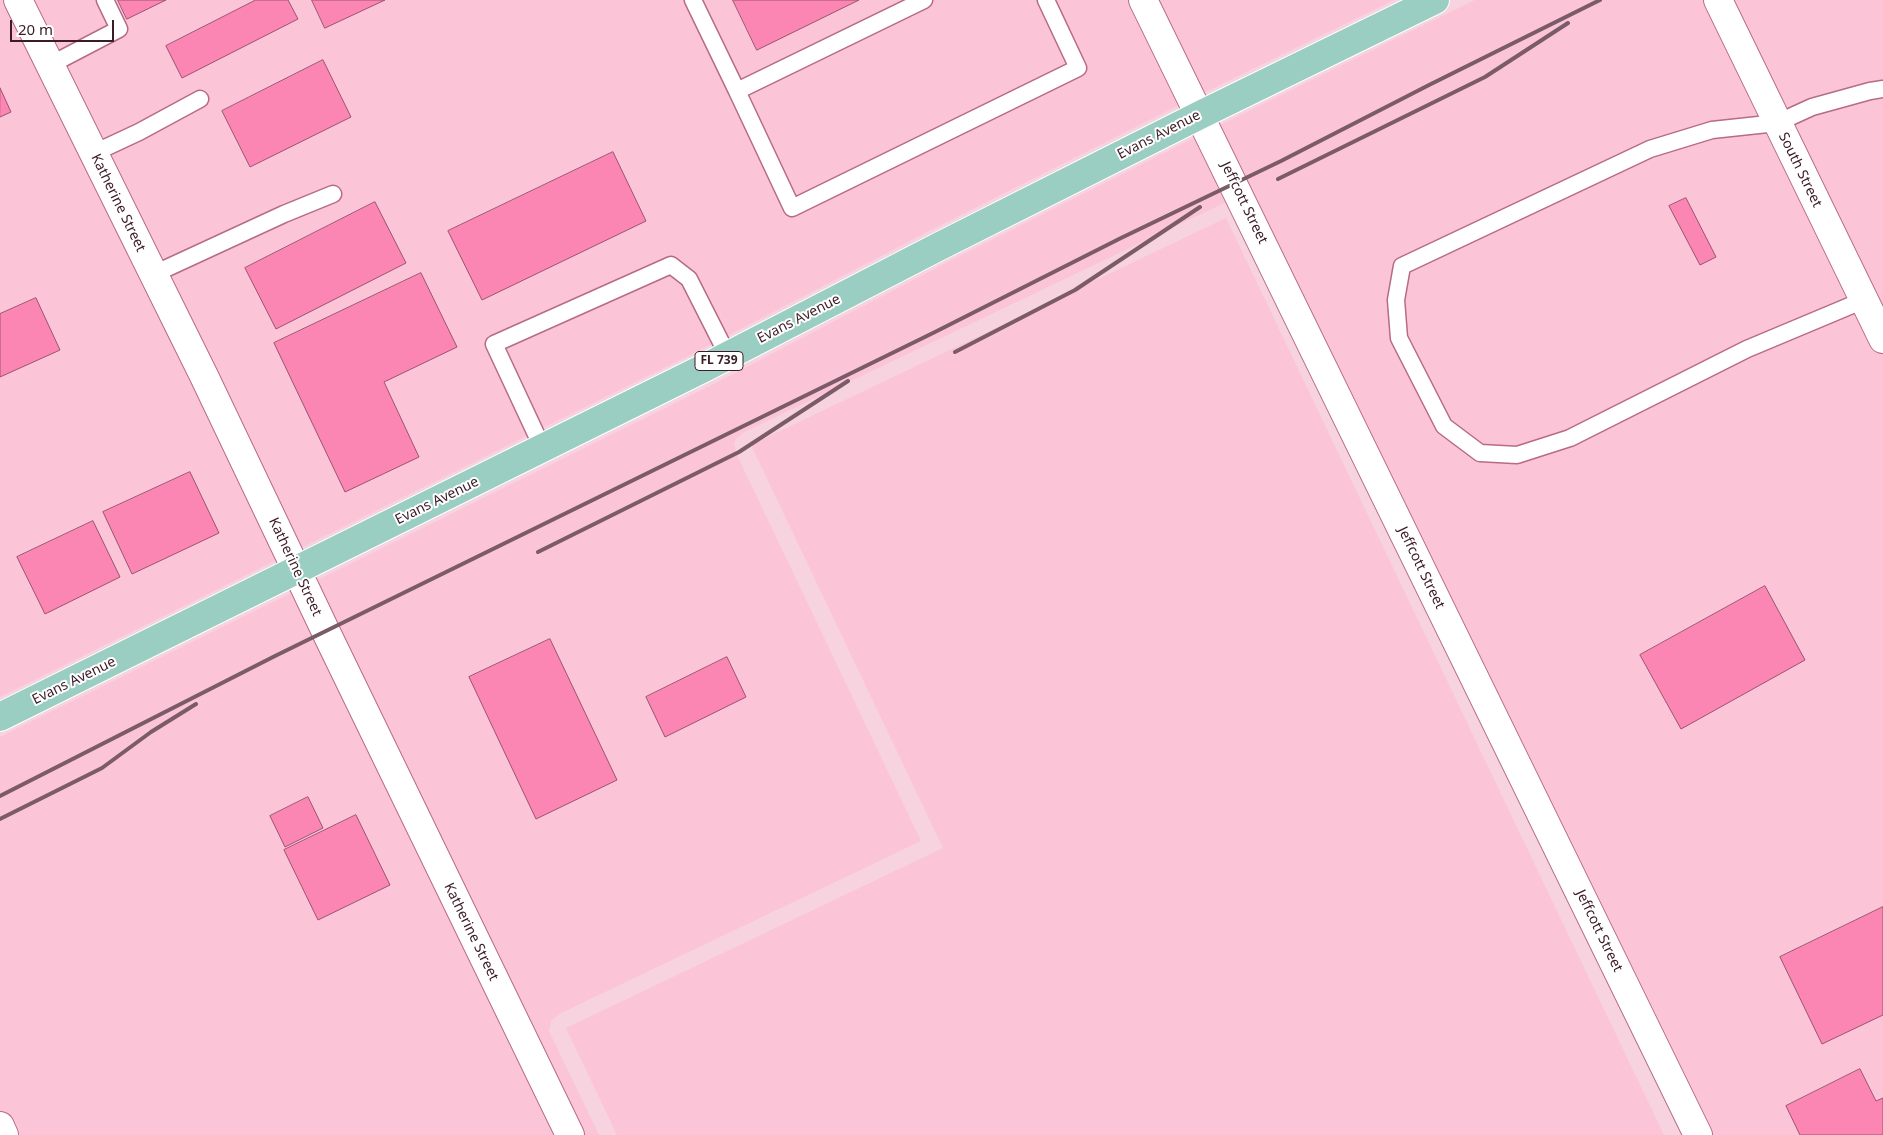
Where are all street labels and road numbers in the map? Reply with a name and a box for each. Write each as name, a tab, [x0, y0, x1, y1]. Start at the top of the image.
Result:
street label: Evans Avenue	[1115, 107, 1203, 163]
street label: South Street	[1775, 130, 1825, 210]
street label: Katherine Street	[87, 151, 149, 255]
street label: Jeffcott Street	[1217, 159, 1271, 247]
street label: Evans Avenue	[755, 291, 843, 347]
road number: FL 739	[695, 352, 743, 371]
street label: Evans Avenue	[392, 474, 482, 528]
street label: Katherine Street	[265, 515, 325, 619]
street label: Jeffcott Street	[1394, 524, 1448, 612]
street label: Evans Avenue	[29, 654, 119, 708]
street label: Katherine Street	[440, 880, 502, 984]
street label: Jeffcott Street	[1572, 887, 1626, 975]

